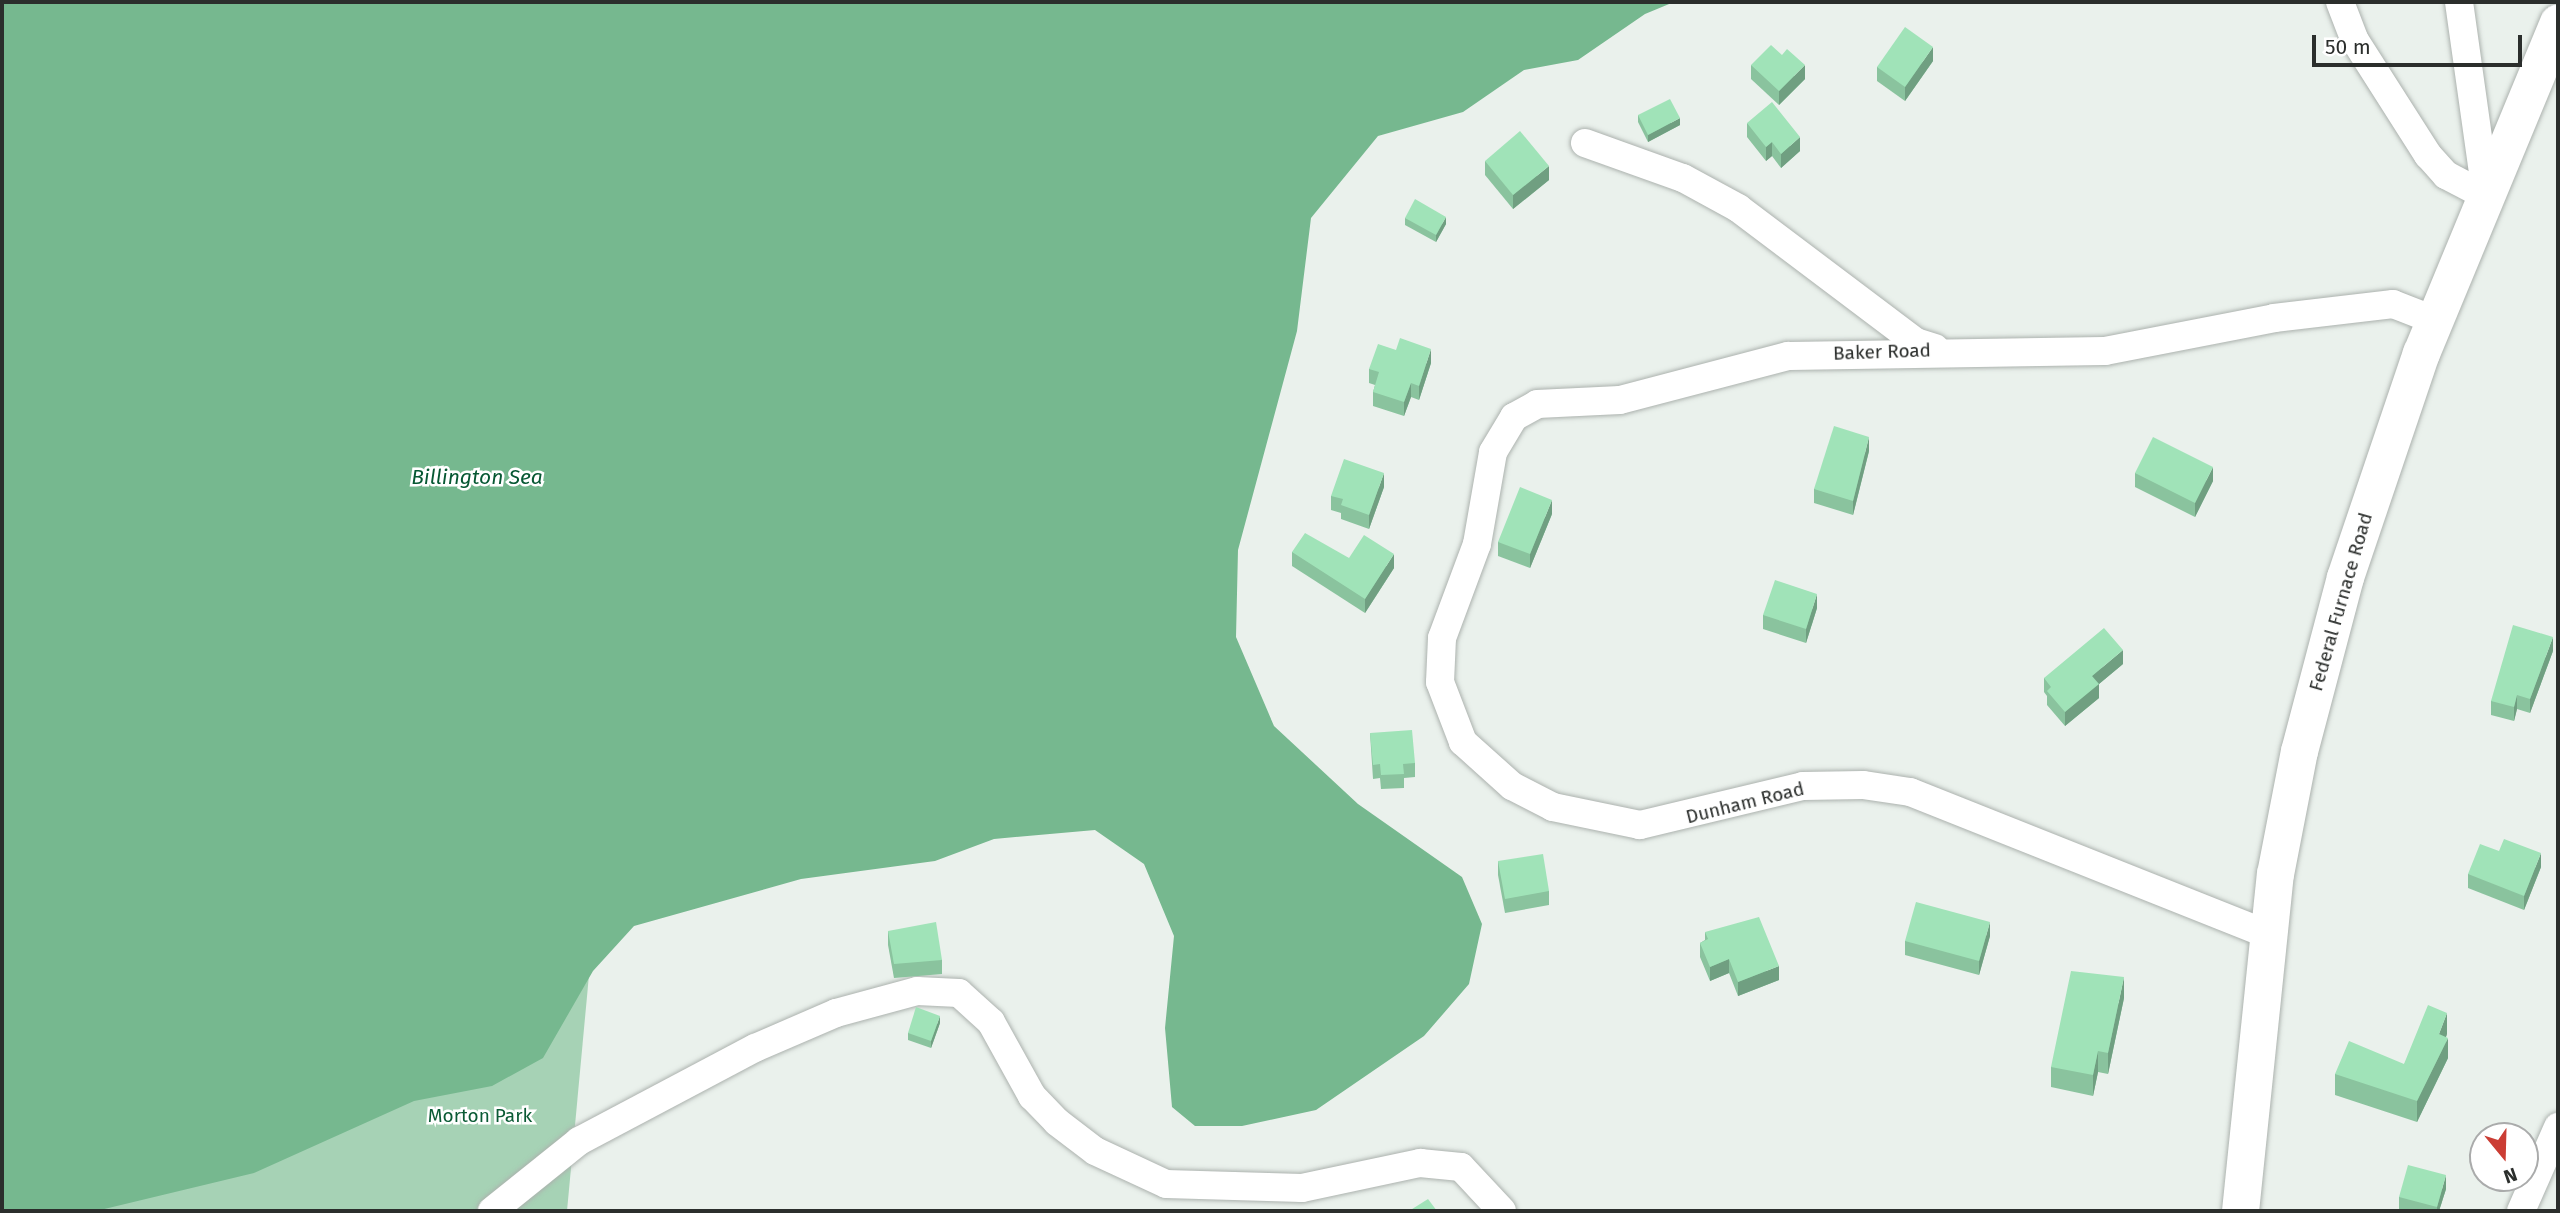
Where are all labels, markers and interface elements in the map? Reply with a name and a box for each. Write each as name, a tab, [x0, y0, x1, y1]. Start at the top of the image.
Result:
scale bar	[2315, 21, 2525, 65]
text: 50 m	[2325, 34, 2371, 60]
street label: Baker Road	[1833, 339, 1931, 365]
water label: Billington Sea	[411, 464, 543, 490]
street label: Federal Furnace Road	[2305, 510, 2377, 694]
street label: Dunham Road	[1684, 777, 1806, 829]
park label: Morton Park	[428, 1105, 532, 1127]
north arrow	[2469, 1122, 2539, 1192]
text: N	[2501, 1163, 2520, 1188]

